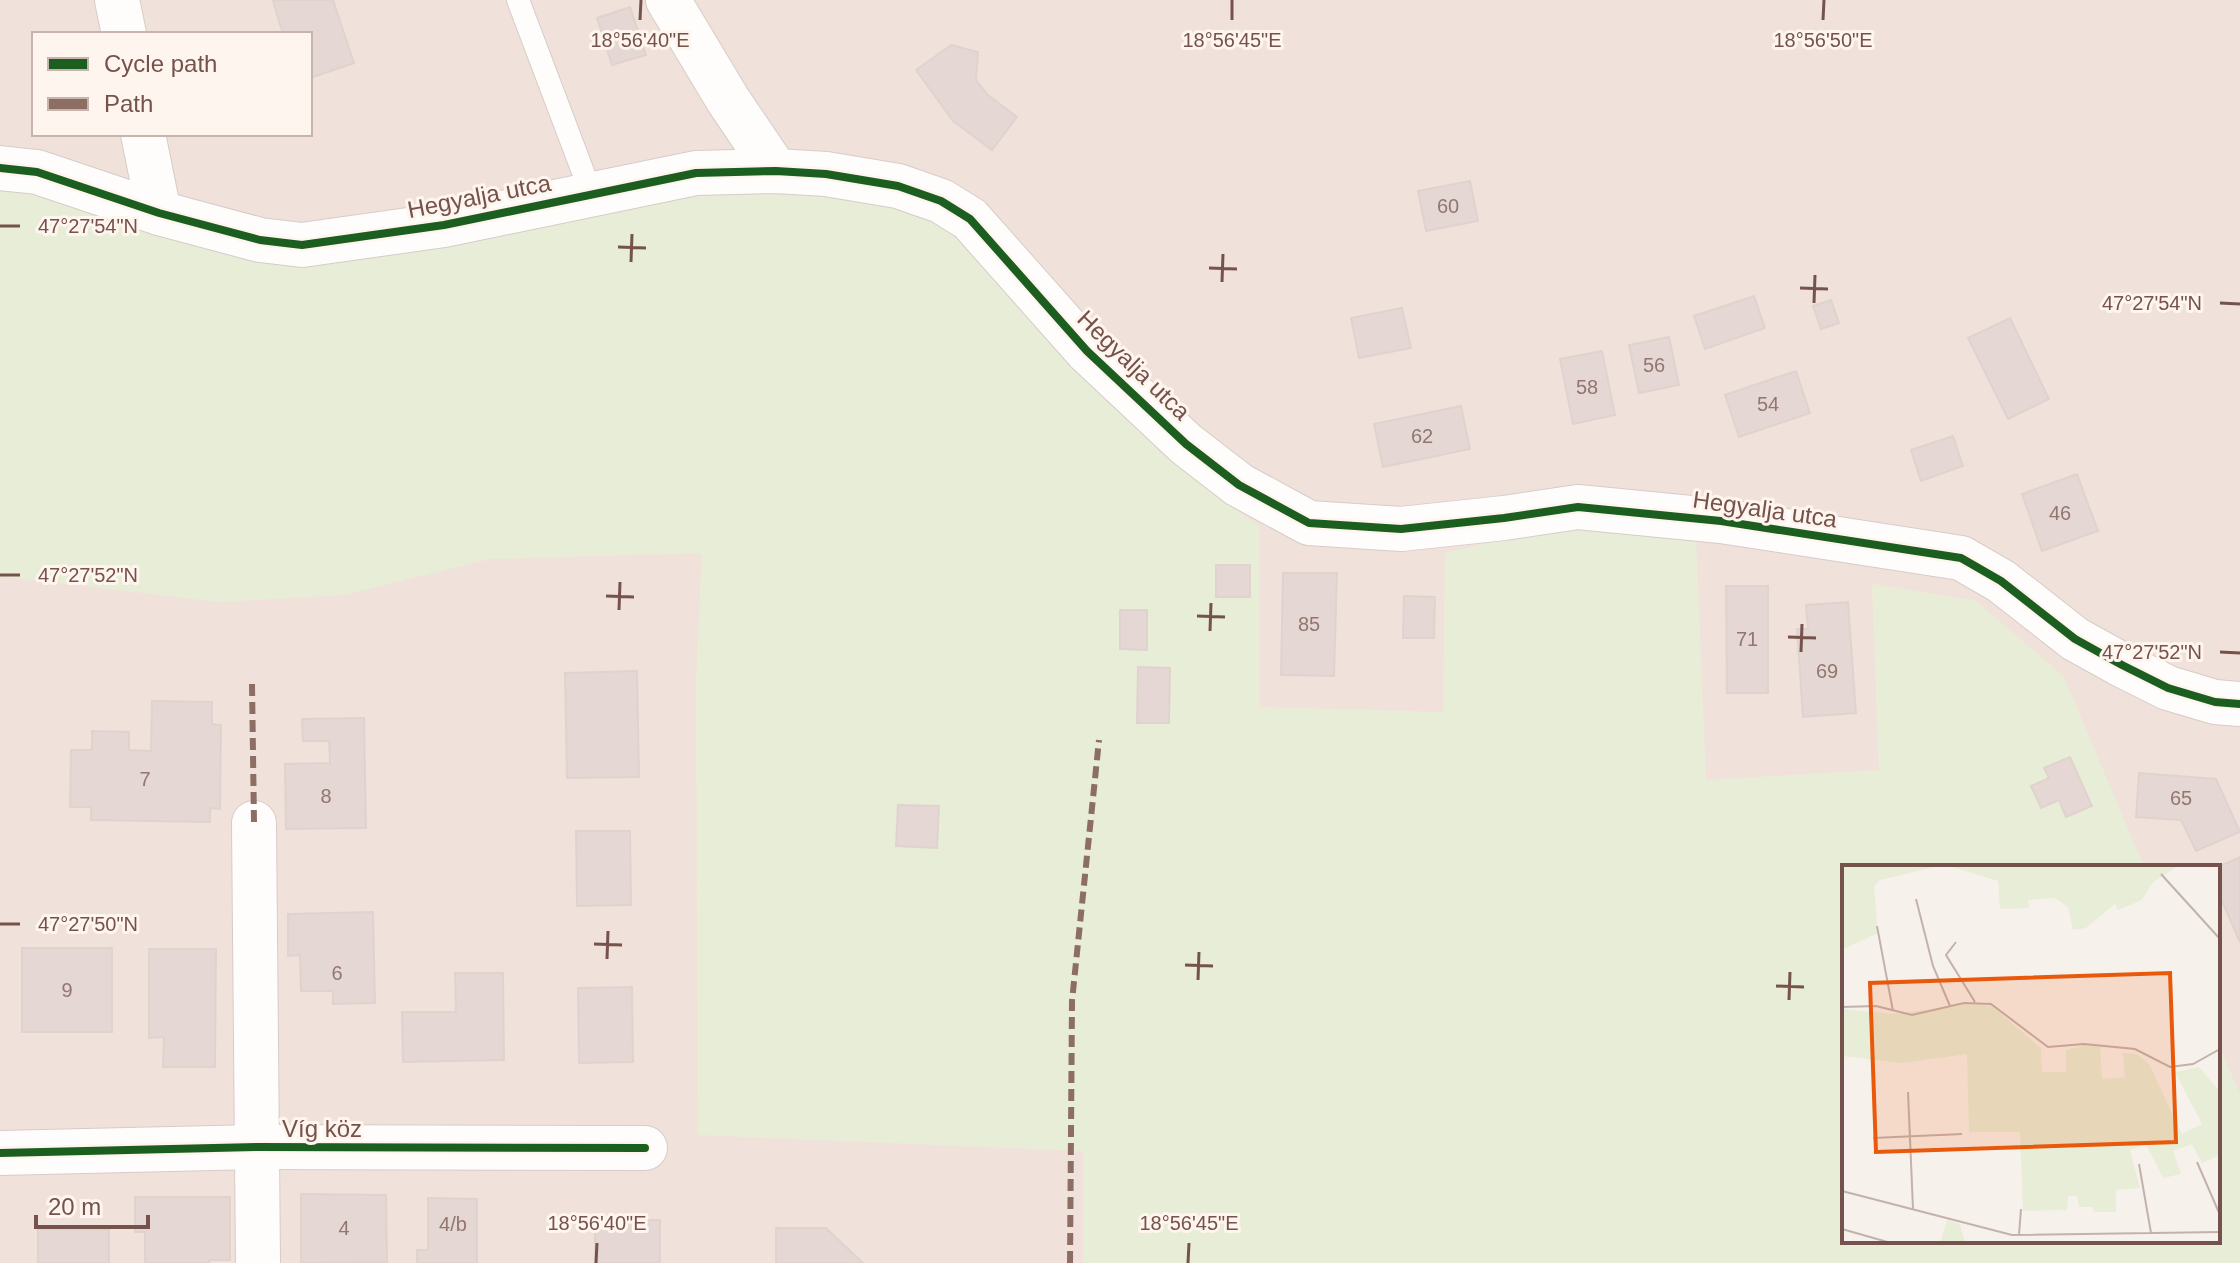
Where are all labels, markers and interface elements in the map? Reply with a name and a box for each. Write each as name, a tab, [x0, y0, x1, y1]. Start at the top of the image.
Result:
text: 18°56'40"E	[591, 29, 690, 51]
text: 18°56'45"E	[1183, 29, 1282, 51]
text: 18°56'50"E	[1774, 29, 1873, 51]
legend	[32, 32, 312, 136]
text: Cycle path	[104, 50, 217, 77]
text: Path	[104, 90, 153, 117]
street label: Hegyalja utca	[405, 169, 554, 223]
house number: 60	[1437, 195, 1459, 217]
text: 47°27'54"N	[38, 215, 138, 237]
text: 47°27'54"N	[2102, 292, 2202, 314]
street label: Hegyalja utca	[1072, 305, 1196, 426]
house number: 56	[1643, 354, 1665, 376]
house number: 58	[1576, 376, 1598, 398]
house number: 54	[1757, 393, 1779, 415]
house number: 62	[1411, 425, 1433, 447]
street label: Hegyalja utca	[1691, 486, 1840, 533]
house number: 46	[2049, 502, 2071, 524]
text: 47°27'52"N	[38, 564, 138, 586]
house number: 85	[1298, 613, 1320, 635]
house number: 71	[1736, 628, 1758, 650]
text: 47°27'52"N	[2102, 641, 2202, 663]
house number: 69	[1816, 660, 1838, 682]
house number: 7	[139, 768, 151, 790]
house number: 8	[320, 785, 332, 807]
house number: 65	[2170, 787, 2192, 809]
inset map	[1842, 865, 2220, 1243]
text: 47°27'50"N	[38, 913, 138, 935]
house number: 6	[331, 962, 343, 984]
house number: 9	[61, 979, 73, 1001]
street label: Víg köz	[282, 1115, 362, 1142]
scale bar	[36, 1179, 148, 1229]
text: 20 m	[48, 1193, 101, 1220]
text: 18°56'40"E	[548, 1212, 647, 1234]
text: 18°56'45"E	[1140, 1212, 1239, 1234]
house number: 4/b	[439, 1213, 467, 1235]
house number: 4	[338, 1217, 350, 1239]

